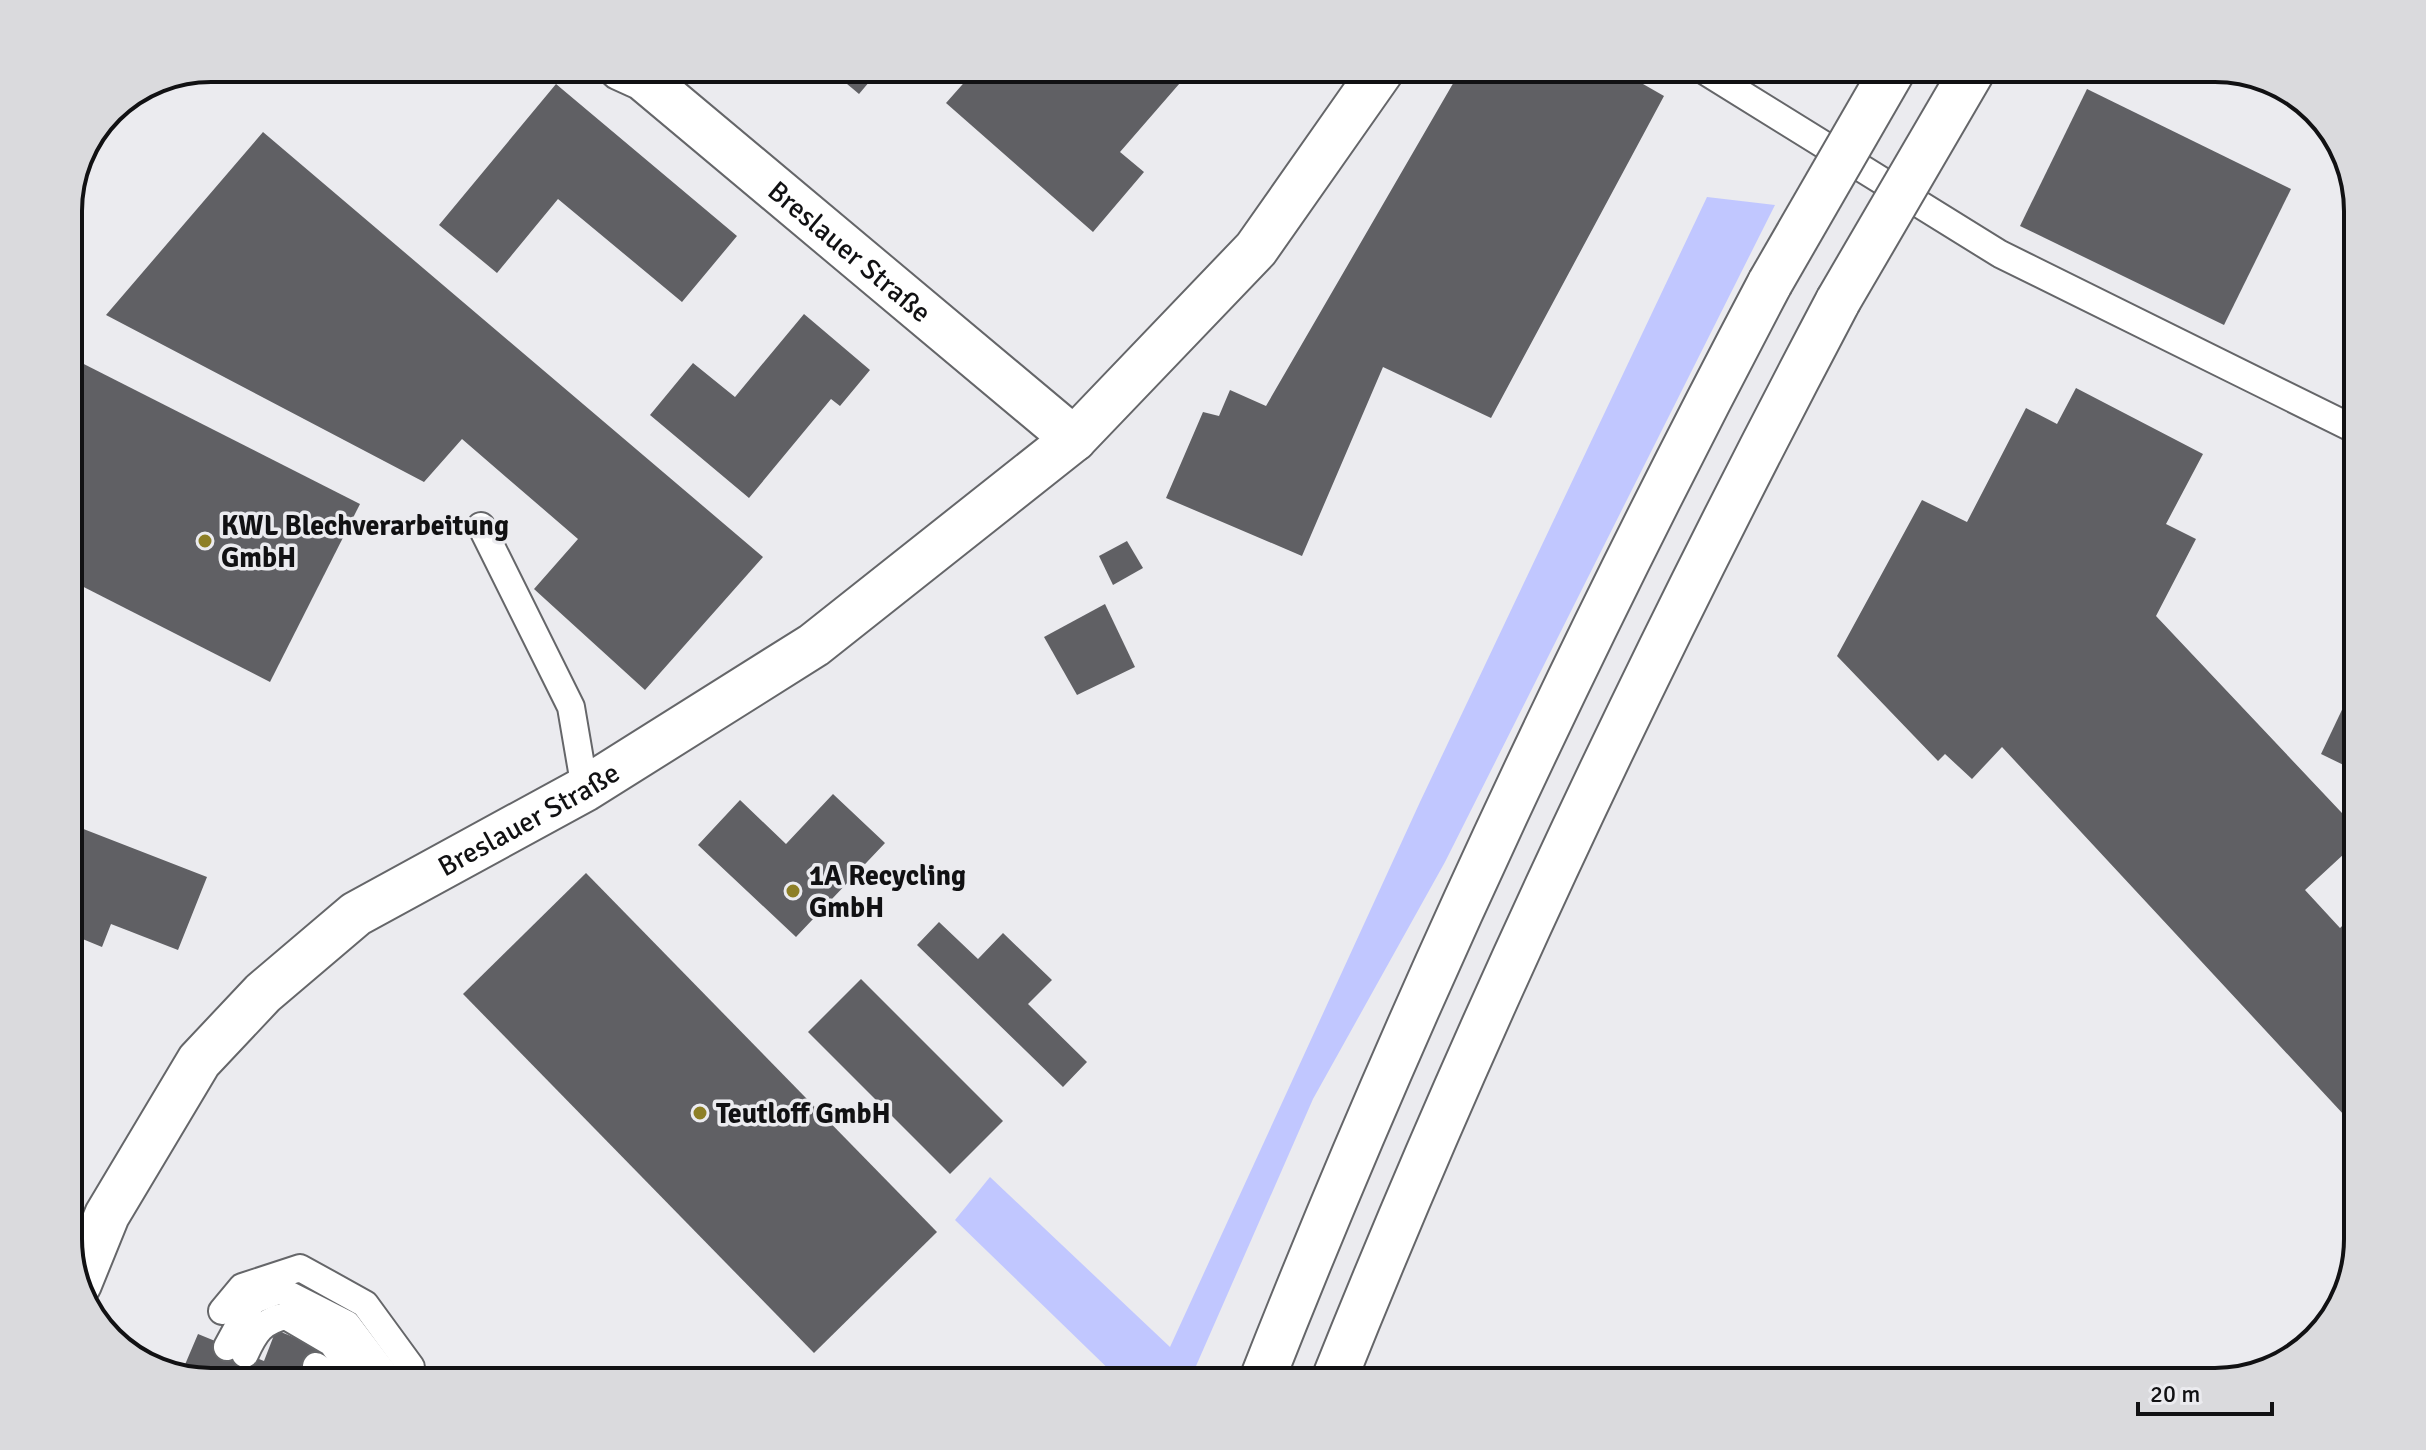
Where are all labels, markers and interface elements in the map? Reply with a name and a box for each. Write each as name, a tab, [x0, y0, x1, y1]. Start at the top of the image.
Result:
street label: Breslauer Straße	[761, 174, 938, 330]
place label: KWL Blechverarbeitung GmbH	[221, 509, 509, 575]
marker: KWL Blechverarbeitung GmbH	[196, 532, 214, 550]
street label: Breslauer Straße	[432, 756, 626, 884]
place label: 1A Recycling GmbH	[809, 859, 966, 925]
marker: 1A Recycling GmbH	[784, 882, 802, 900]
place label: Teutloff GmbH	[716, 1097, 891, 1131]
marker: Teutloff GmbH	[691, 1104, 709, 1122]
scale bar	[2138, 1366, 2272, 1416]
text: 20 m	[2150, 1379, 2200, 1409]

